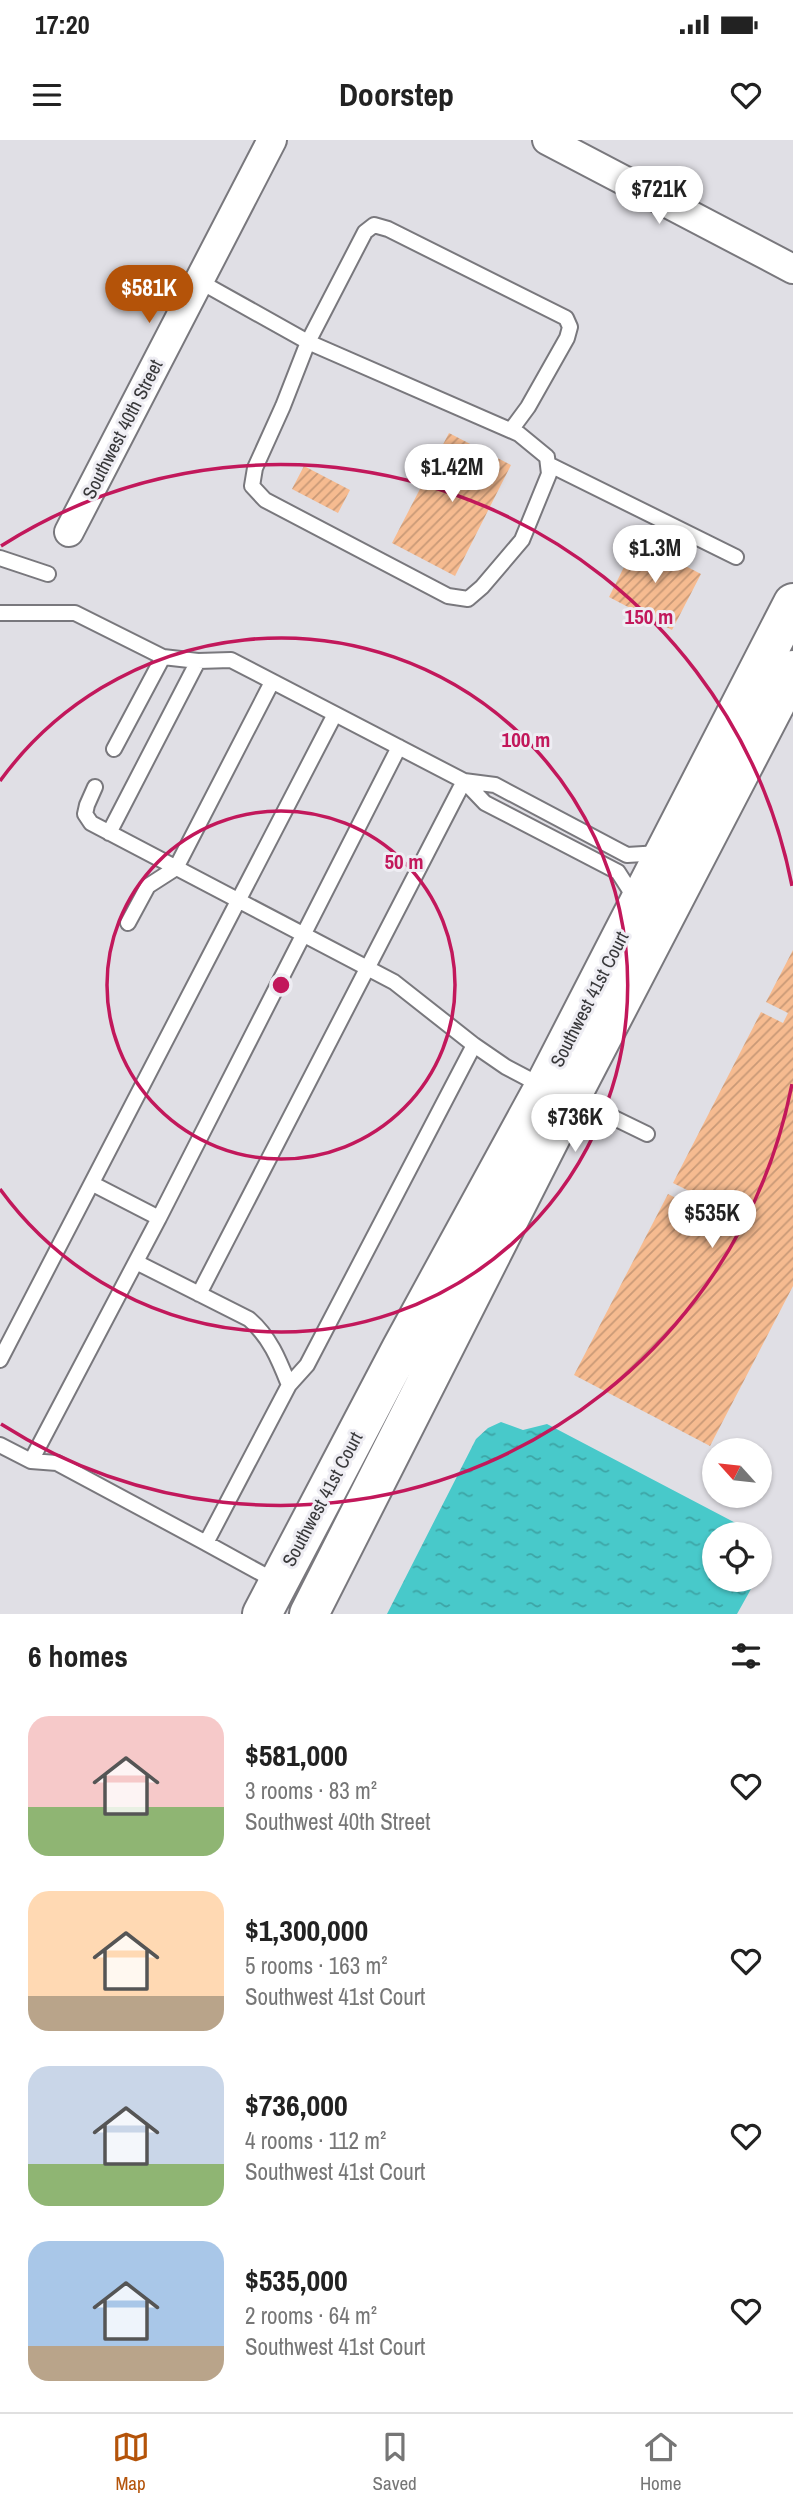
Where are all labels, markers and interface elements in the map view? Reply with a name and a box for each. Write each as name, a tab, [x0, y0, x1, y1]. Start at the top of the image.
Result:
text: 17:20	[35, 7, 90, 42]
text: Doorstep	[339, 73, 454, 116]
icon: menu	[28, 76, 66, 114]
icon: heart	[727, 76, 765, 114]
pin: $721K	[610, 167, 708, 226]
text: $721K	[631, 173, 687, 204]
pin: $581K	[100, 265, 198, 325]
text: $581K	[121, 272, 177, 303]
street label: Southwest 40th Street	[76, 354, 169, 503]
pin: $1.42M	[395, 444, 509, 504]
text: $1.42M	[421, 451, 483, 482]
pin: $1.3M	[606, 526, 704, 585]
text: $1.3M	[629, 532, 681, 563]
text: 150 m	[625, 602, 673, 631]
text: 100 m	[502, 725, 550, 754]
text: 50 m	[384, 847, 424, 876]
street label: Southwest 41st Court	[544, 926, 635, 1071]
centre of rings	[269, 973, 293, 997]
pin: $736K	[526, 1094, 624, 1154]
text: $736K	[547, 1101, 603, 1132]
pin: $535K	[663, 1190, 761, 1250]
text: $535K	[684, 1197, 740, 1228]
street label: Southwest 41st Court	[276, 1427, 369, 1571]
north arrow	[702, 1438, 772, 1508]
map controls	[702, 1438, 772, 1592]
button: locate	[702, 1522, 772, 1592]
text: 6 homes	[28, 1636, 128, 1676]
icon: filters	[727, 1637, 765, 1675]
text: $581,000	[245, 1735, 348, 1775]
icon: home	[84, 1744, 168, 1828]
icon: heart	[727, 1767, 765, 1805]
text: 3 rooms · 83 m²	[245, 1775, 377, 1806]
text: Southwest 40th Street	[245, 1806, 431, 1837]
text: $1,300,000	[245, 1910, 368, 1950]
icon: home	[84, 1919, 168, 2003]
icon: heart	[727, 1942, 765, 1980]
text: 5 rooms · 163 m²	[245, 1950, 388, 1981]
text: Southwest 41st Court	[245, 1981, 425, 2012]
text: $736,000	[245, 2085, 348, 2125]
icon: home	[84, 2094, 168, 2178]
icon: heart	[727, 2117, 765, 2155]
text: 4 rooms · 112 m²	[245, 2125, 386, 2156]
text: Southwest 41st Court	[245, 2156, 425, 2187]
text: $535,000	[245, 2260, 348, 2300]
icon: home	[84, 2269, 168, 2353]
icon: heart	[727, 2292, 765, 2330]
text: 2 rooms · 64 m²	[245, 2300, 377, 2331]
text: Southwest 41st Court	[245, 2331, 425, 2362]
tab: Map	[112, 2428, 150, 2496]
tab: Saved	[373, 2428, 417, 2496]
tab: Home	[640, 2428, 681, 2496]

